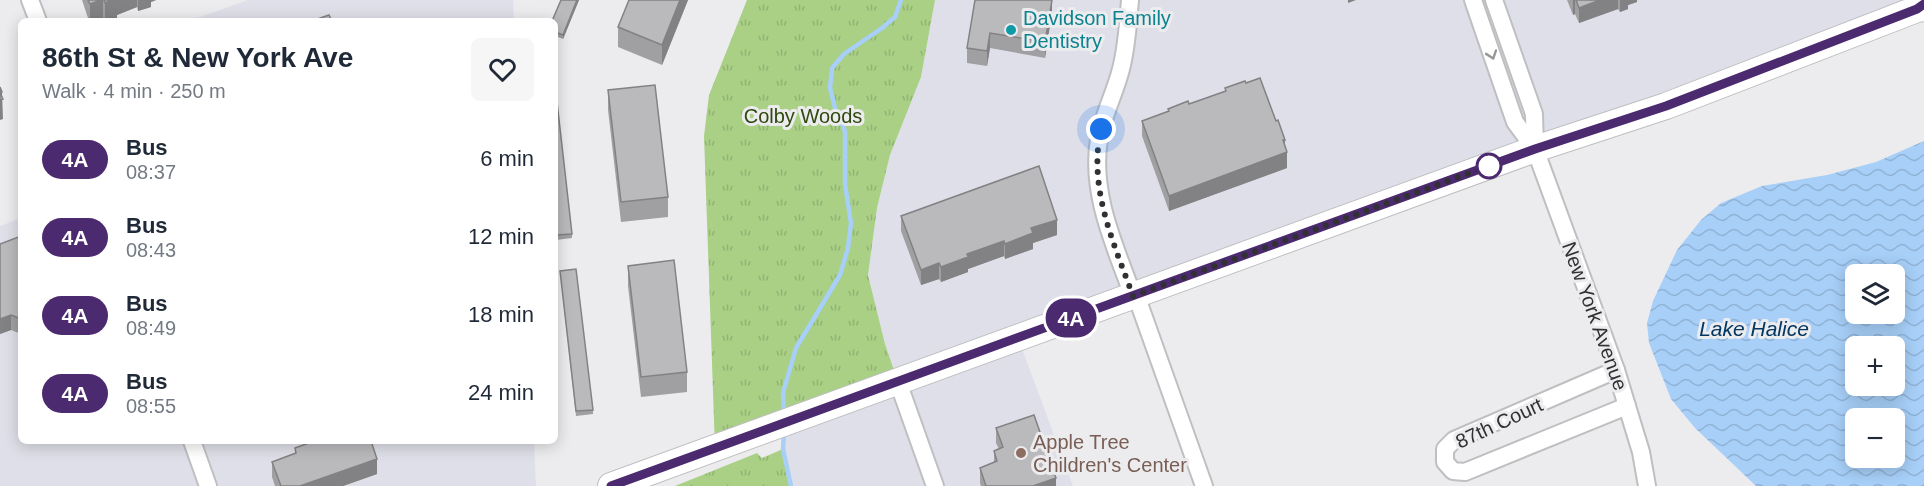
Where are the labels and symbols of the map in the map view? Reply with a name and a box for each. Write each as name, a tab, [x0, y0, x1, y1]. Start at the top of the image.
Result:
place label: Davidson Family Dentistry	[1023, 7, 1171, 52]
marker: Davidson Family Dentistry	[1004, 23, 1018, 37]
one-way arrow	[1485, 49, 1498, 60]
park label: Colby Woods	[744, 105, 862, 127]
your location	[1086, 114, 1116, 144]
unlabelled marker	[1476, 153, 1502, 179]
street label: New York Avenue	[1558, 239, 1632, 393]
line badge: 4A	[1044, 298, 1098, 338]
water label: Lake Halice	[1699, 317, 1809, 340]
street label: 87th Court	[1452, 393, 1546, 453]
place label: Apple Tree Children's Center	[1033, 431, 1187, 476]
marker: Apple Tree Children's Center	[1014, 446, 1028, 460]

